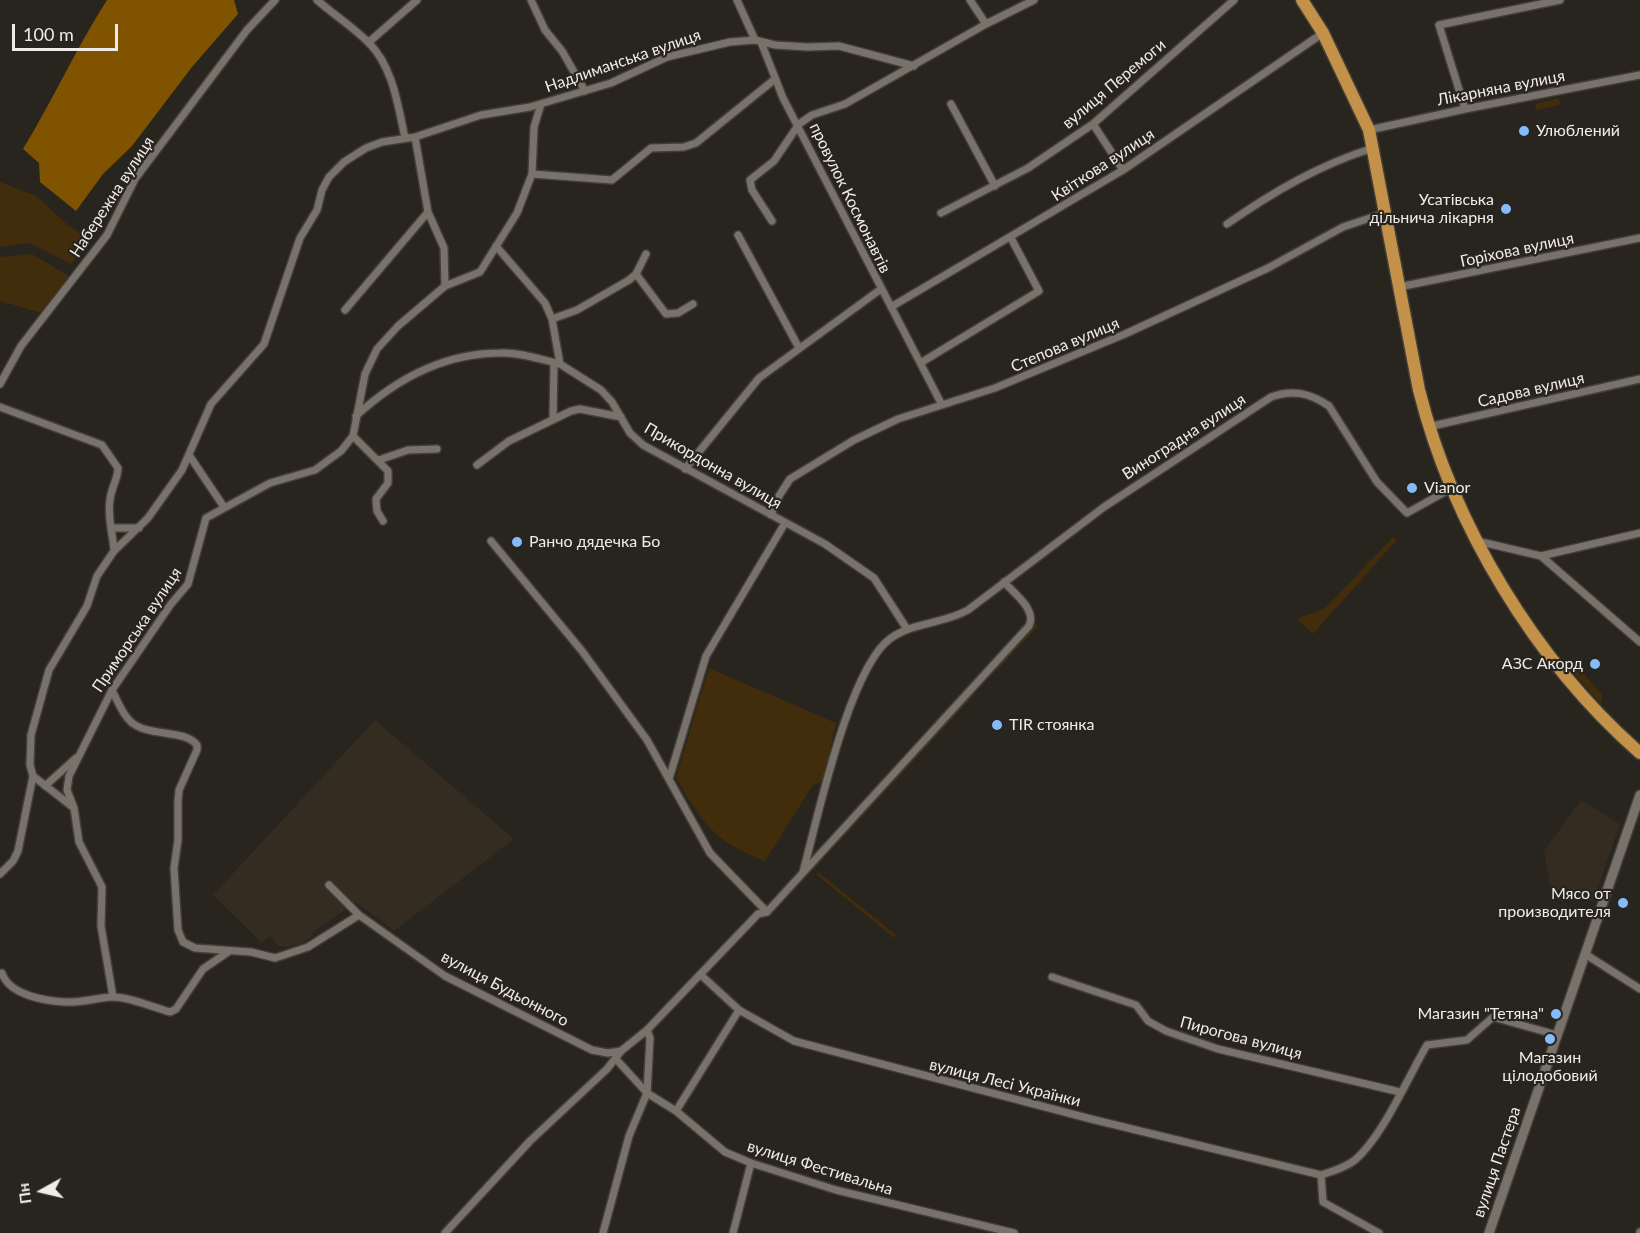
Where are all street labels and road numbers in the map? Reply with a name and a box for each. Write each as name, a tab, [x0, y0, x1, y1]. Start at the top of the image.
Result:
street label: Надлиманська вулиця	[543, 25, 703, 97]
street label: вулиця Перемоги	[1058, 35, 1170, 133]
street label: Лікарняна вулиця	[1435, 66, 1567, 110]
street label: провулок Космонавтів	[805, 120, 895, 276]
street label: Квіткова вулиця	[1048, 125, 1158, 205]
street label: Набережна вулиця	[66, 133, 158, 261]
street label: Горіхова вулиця	[1458, 229, 1576, 271]
street label: Степова вулиця	[1008, 314, 1122, 376]
street label: Садова вулиця	[1476, 368, 1586, 412]
street label: Виноградна вулиця	[1119, 390, 1249, 484]
street label: Прикордонна вулиця	[641, 419, 785, 513]
street label: Приморська вулиця	[88, 564, 186, 696]
street label: вулиця Будьонного	[438, 947, 572, 1031]
street label: Пирогова вулиця	[1178, 1012, 1304, 1064]
street label: вулиця Лесі Українки	[927, 1055, 1083, 1111]
street label: вулиця Пастера	[1469, 1104, 1525, 1220]
street label: вулиця Фестивальна	[745, 1137, 895, 1199]

